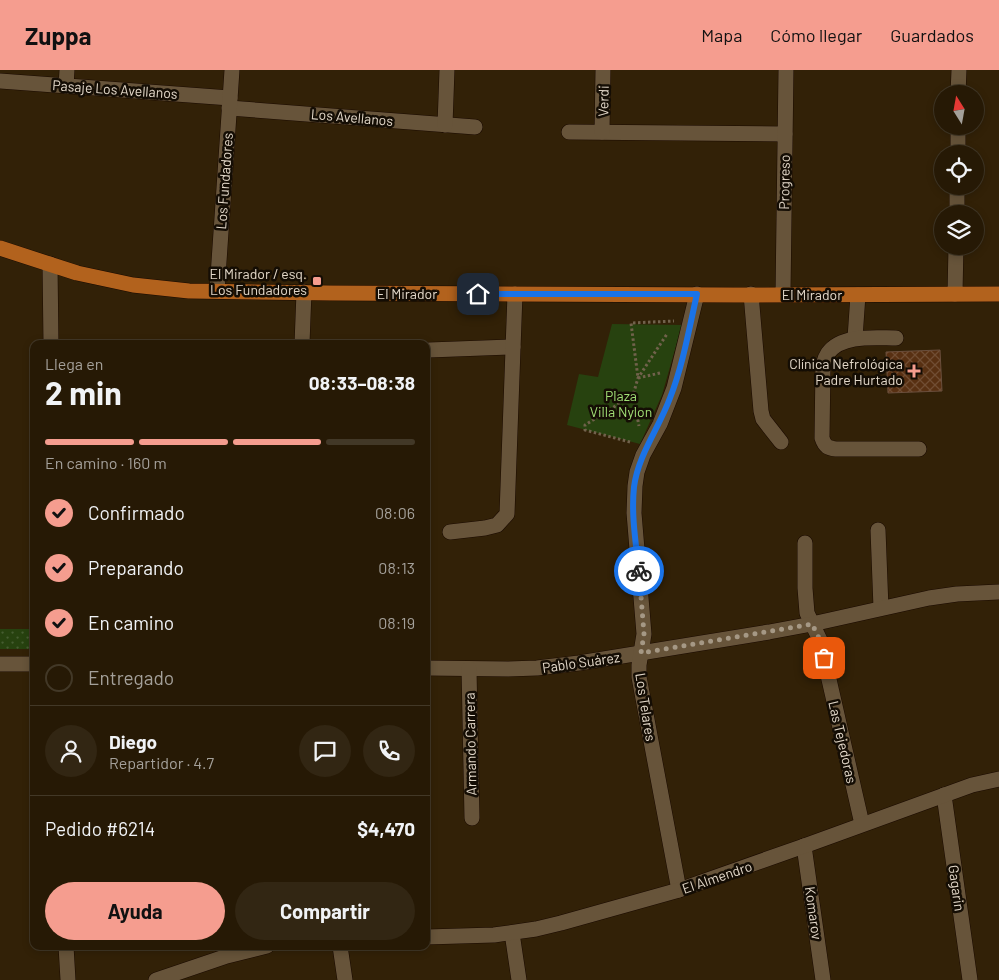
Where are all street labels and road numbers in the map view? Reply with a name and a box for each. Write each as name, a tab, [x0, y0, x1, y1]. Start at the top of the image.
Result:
street label: Pasaje Los Avellanos	[52, 76, 178, 102]
street label: Verdi	[594, 85, 612, 117]
street label: Los Avellanos	[310, 105, 394, 129]
street label: Los Fundadores	[212, 132, 236, 230]
street label: Progreso	[775, 154, 793, 210]
street label: El Mirador	[377, 285, 437, 302]
street label: El Mirador	[782, 286, 842, 303]
street label: Pablo Suárez	[541, 648, 621, 676]
street label: Los Telares	[632, 672, 660, 743]
street label: Armando Carrera	[461, 692, 479, 796]
street label: Las Tejedoras	[825, 699, 861, 785]
street label: El Almendro	[680, 857, 754, 897]
street label: Gagarin	[945, 864, 969, 912]
street label: Komarov	[802, 885, 826, 941]

